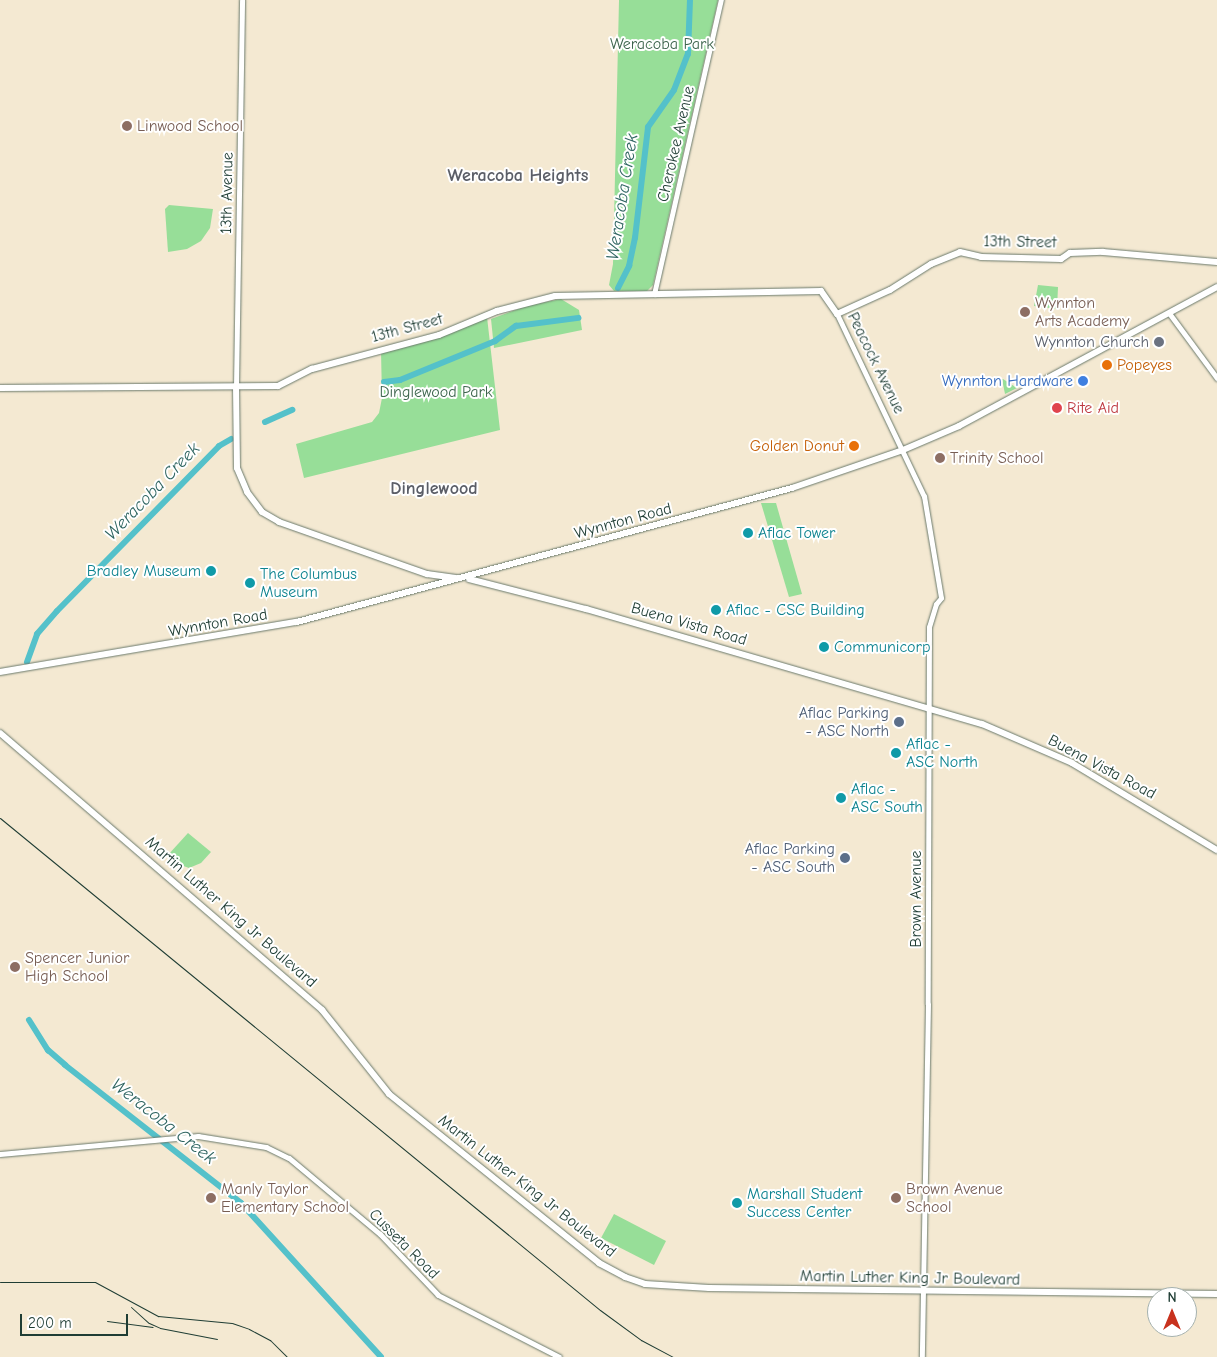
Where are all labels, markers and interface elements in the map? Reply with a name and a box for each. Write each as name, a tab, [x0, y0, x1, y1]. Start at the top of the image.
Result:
park label: Weracoba Park	[610, 34, 714, 54]
street label: Cherokee Avenue	[653, 84, 699, 204]
place label: Linwood School	[137, 116, 243, 136]
marker: Linwood School	[121, 120, 133, 132]
water label: Weracoba Creek	[602, 132, 644, 262]
street label: 13th Avenue	[217, 152, 237, 234]
district label: Weracoba Heights	[448, 165, 588, 187]
street label: 13th Street	[983, 232, 1057, 252]
place label: Wynnton Arts Academy	[1035, 293, 1129, 331]
marker: Wynnton Arts Academy	[1019, 306, 1031, 318]
street label: 13th Street	[369, 309, 445, 347]
street label: Peacock Avenue	[843, 309, 909, 417]
place label: Wynnton Church	[1035, 332, 1149, 352]
marker: Wynnton Church	[1153, 336, 1165, 348]
place label: Popeyes	[1117, 355, 1172, 375]
marker: Popeyes	[1101, 359, 1113, 371]
place label: Wynnton Hardware	[942, 371, 1073, 391]
marker: Wynnton Hardware	[1077, 375, 1089, 387]
park label: Dinglewood Park	[379, 382, 493, 402]
place label: Rite Aid	[1067, 398, 1119, 418]
marker: Rite Aid	[1051, 402, 1063, 414]
place label: Golden Donut	[750, 436, 844, 456]
water label: Weracoba Creek	[101, 439, 205, 545]
marker: Golden Donut	[848, 440, 860, 452]
place label: Trinity School	[950, 448, 1043, 468]
marker: Trinity School	[934, 452, 946, 464]
district label: Dinglewood	[390, 478, 478, 500]
street label: Wynnton Road	[572, 499, 674, 543]
place label: Aflac Tower	[758, 523, 835, 543]
marker: Aflac Tower	[742, 527, 754, 539]
place label: Bradley Museum	[87, 561, 201, 581]
place label: The Columbus Museum	[260, 564, 357, 602]
marker: Bradley Museum	[205, 565, 217, 577]
marker: The Columbus Museum	[244, 577, 256, 589]
street label: Buena Vista Road	[629, 598, 749, 650]
place label: Aflac - CSC Building	[726, 600, 865, 620]
marker: Aflac - CSC Building	[710, 604, 722, 616]
street label: Wynnton Road	[167, 605, 269, 641]
place label: Communicorp	[834, 637, 930, 657]
marker: Communicorp	[818, 641, 830, 653]
place label: Aflac Parking - ASC North	[799, 703, 889, 741]
marker: Aflac Parking - ASC North	[893, 716, 905, 728]
street label: Buena Vista Road	[1045, 730, 1159, 804]
place label: Aflac - ASC North	[906, 734, 978, 772]
marker: Aflac - ASC North	[890, 747, 902, 759]
place label: Aflac - ASC South	[851, 779, 923, 817]
marker: Aflac - ASC South	[835, 792, 847, 804]
street label: Martin Luther King Jr Boulevard	[141, 832, 321, 992]
place label: Aflac Parking - ASC South	[745, 839, 835, 877]
street label: Brown Avenue	[906, 851, 926, 947]
marker: Aflac Parking - ASC South	[839, 852, 851, 864]
place label: Spencer Junior High School	[25, 948, 129, 986]
marker: Spencer Junior High School	[9, 961, 21, 973]
water label: Weracoba Creek	[106, 1074, 220, 1170]
street label: Martin Luther King Jr Boulevard	[434, 1111, 620, 1261]
place label: Manly Taylor Elementary School	[221, 1179, 349, 1217]
place label: Brown Avenue School	[906, 1179, 1003, 1217]
place label: Marshall Student Success Center	[747, 1184, 862, 1222]
marker: Manly Taylor Elementary School	[205, 1192, 217, 1204]
marker: Brown Avenue School	[890, 1192, 902, 1204]
marker: Marshall Student Success Center	[731, 1197, 743, 1209]
street label: Cusseta Road	[365, 1205, 443, 1283]
street label: Martin Luther King Jr Boulevard	[800, 1266, 1020, 1290]
north arrow	[1147, 1287, 1197, 1337]
text: N	[1167, 1289, 1177, 1306]
scale bar	[22, 1304, 130, 1336]
text: 200 m	[28, 1314, 72, 1332]

